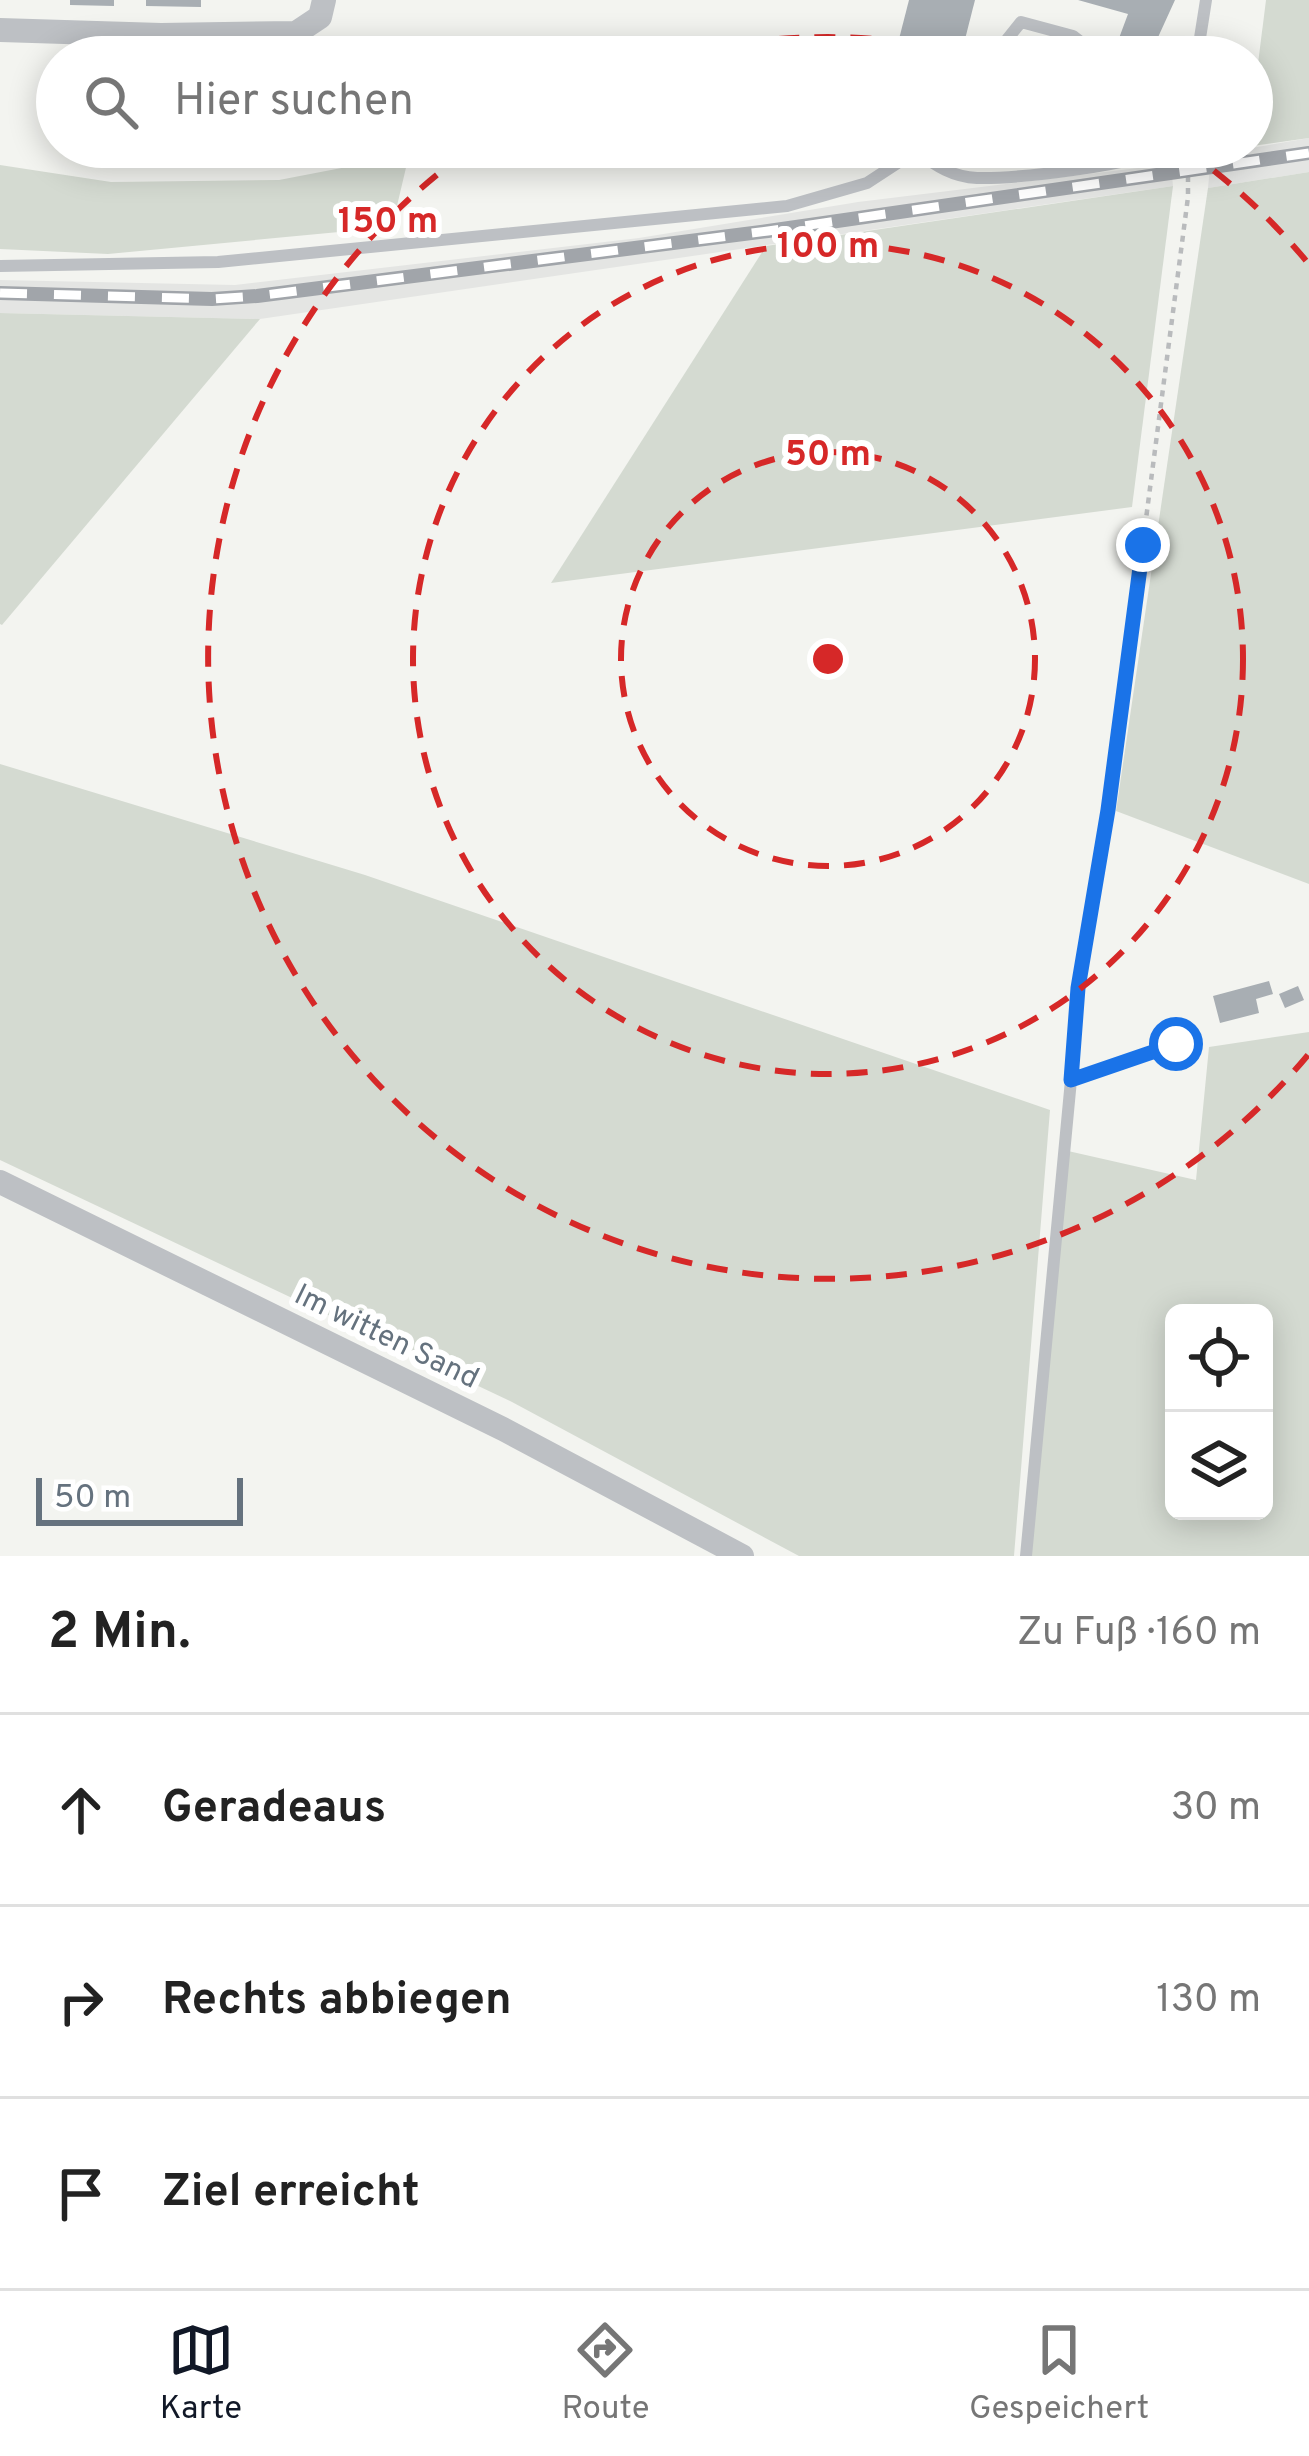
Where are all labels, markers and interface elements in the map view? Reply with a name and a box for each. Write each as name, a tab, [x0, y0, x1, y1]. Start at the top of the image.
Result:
search box	[36, 36, 1273, 168]
icon: search	[78, 69, 144, 135]
text: Hier suchen	[174, 74, 414, 131]
text: 150 m	[338, 200, 438, 246]
text: 100 m	[777, 225, 879, 271]
text: 50 m	[785, 433, 871, 479]
route end	[1116, 518, 1170, 572]
centre of rings	[807, 638, 849, 680]
route start	[1149, 1017, 1203, 1071]
street label: Im witten Sand	[288, 1277, 484, 1399]
map controls	[1165, 1304, 1273, 1520]
button: locate	[1165, 1304, 1273, 1412]
button: layers	[1165, 1412, 1273, 1520]
scale bar	[36, 1472, 243, 1525]
text: 50 m	[54, 1478, 131, 1520]
text: 2 Min.	[48, 1602, 191, 1667]
text: Zu Fuß · 160 m	[1017, 1610, 1261, 1659]
icon: ahead	[48, 1777, 114, 1843]
text: Geradeaus	[162, 1781, 386, 1838]
text: 30 m	[1171, 1785, 1261, 1834]
icon: right	[48, 1969, 114, 2035]
text: Rechts abbiegen	[162, 1973, 512, 2030]
text: 130 m	[1156, 1977, 1261, 2026]
icon: arrive	[48, 2161, 114, 2227]
text: Ziel erreicht	[162, 2165, 420, 2222]
tab: Karte	[160, 2317, 242, 2431]
tab: Route	[561, 2317, 649, 2431]
tab: Gespeichert	[969, 2317, 1149, 2431]

